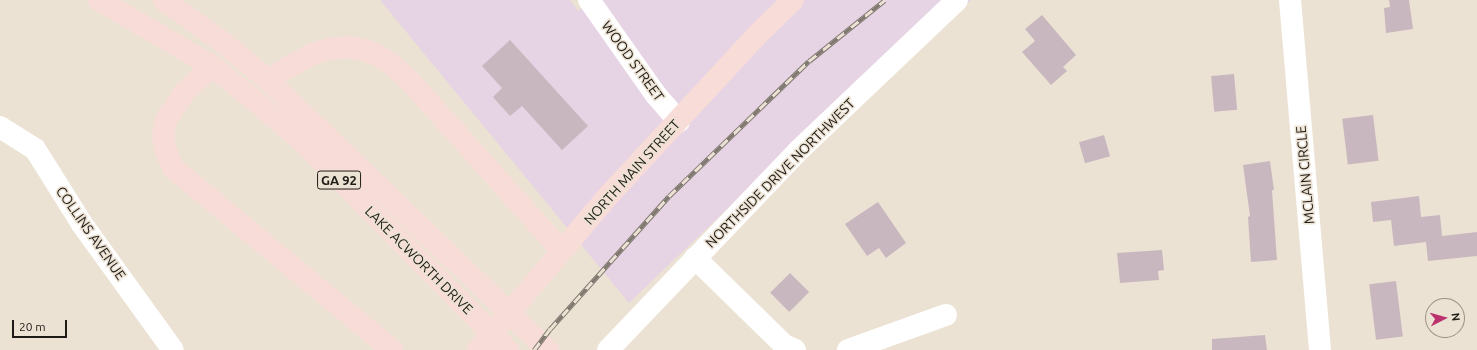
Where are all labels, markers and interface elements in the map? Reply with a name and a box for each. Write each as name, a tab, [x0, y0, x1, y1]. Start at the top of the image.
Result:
street label: WOOD STREET	[598, 18, 668, 104]
street label: NORTHSIDE DRIVE NORTHWEST	[702, 95, 858, 251]
street label: NORTH MAIN STREET	[580, 116, 684, 228]
street label: MCLAIN CIRCLE	[1292, 125, 1318, 225]
road number: GA 92	[317, 169, 361, 191]
street label: COLLINS AVENUE	[53, 183, 129, 283]
street label: LAKE ACWORTH DRIVE	[361, 202, 477, 318]
north arrow	[1425, 298, 1465, 338]
scale bar	[14, 312, 69, 338]
text: N	[1450, 312, 1462, 322]
text: 20 m	[19, 320, 46, 333]

